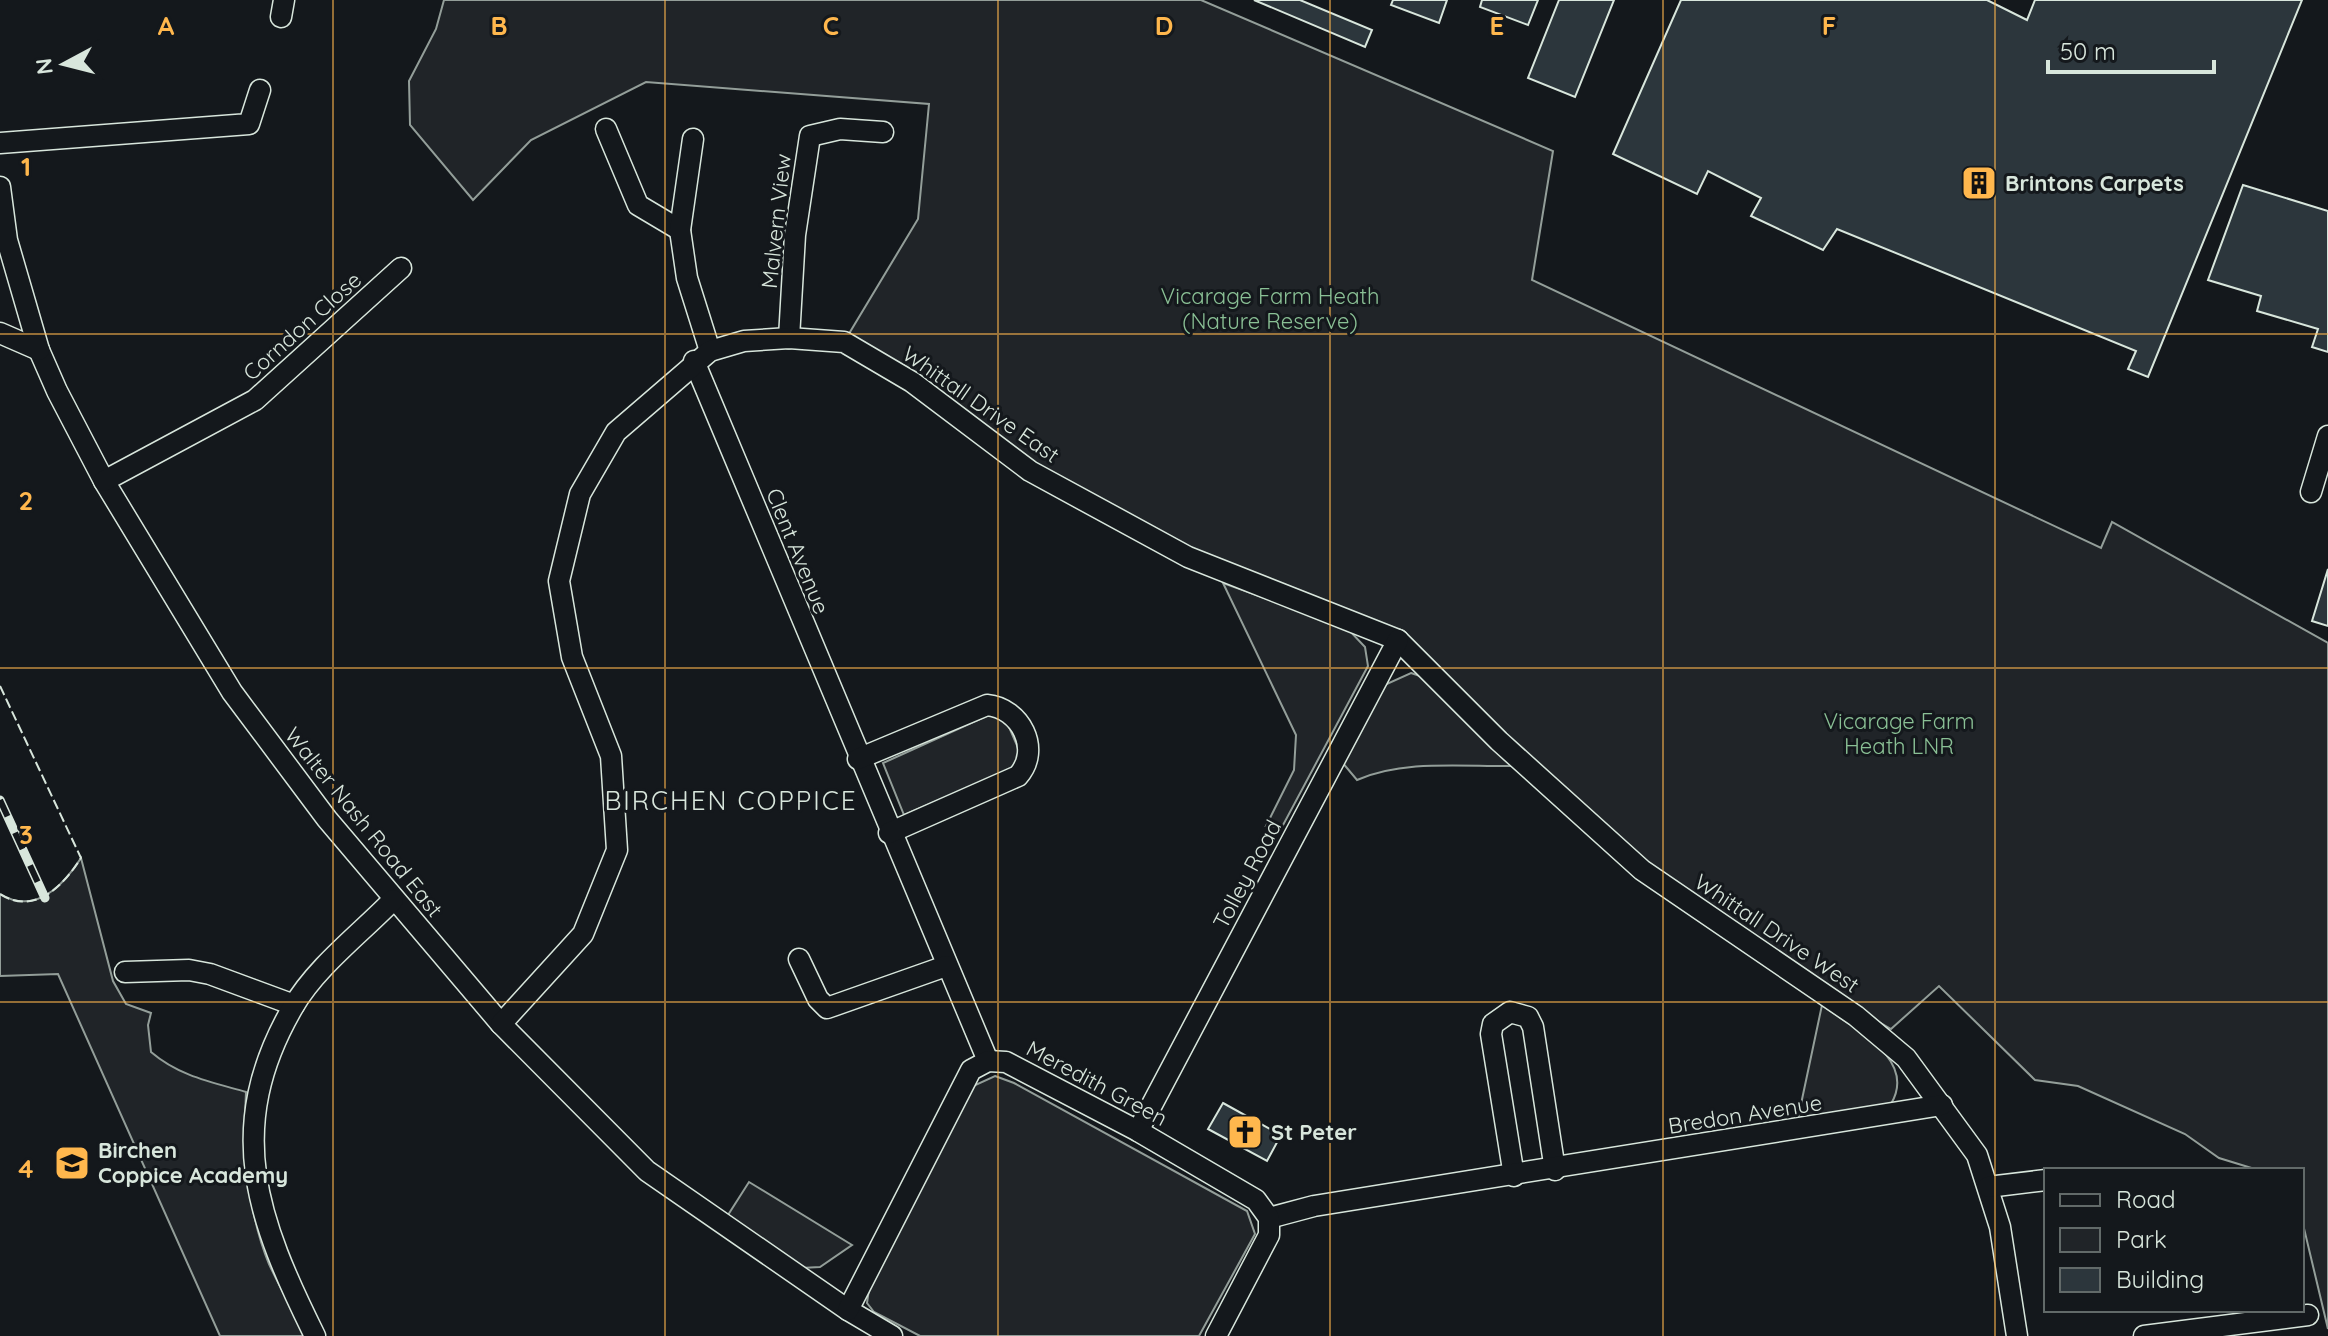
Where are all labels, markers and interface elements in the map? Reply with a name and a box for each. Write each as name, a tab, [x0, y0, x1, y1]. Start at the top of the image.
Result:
text: A	[158, 9, 175, 42]
text: B	[490, 9, 508, 42]
text: C	[823, 9, 839, 42]
text: D	[1155, 9, 1173, 42]
text: E	[1490, 9, 1504, 42]
text: F	[1822, 9, 1836, 42]
north arrow	[24, 24, 104, 104]
scale bar	[2048, 24, 2214, 74]
text: 50 m	[2060, 36, 2116, 66]
text: N	[29, 57, 59, 76]
text: 1	[21, 150, 31, 183]
street label: Malvern View	[755, 152, 797, 290]
building icon: Brintons Carpets	[1960, 164, 1998, 202]
place label: Brintons Carpets	[2005, 169, 2184, 197]
street label: Corndon Close	[237, 266, 367, 386]
park label: Vicarage Farm Heath (Nature Reserve)	[1161, 282, 1379, 335]
street label: Whittall Drive East	[897, 339, 1065, 469]
text: 2	[19, 484, 33, 517]
street label: Clent Avenue	[760, 484, 836, 618]
park label: Vicarage Farm Heath LNR	[1823, 707, 1975, 760]
street label: Walter Nash Road East	[279, 721, 449, 923]
district label: BIRCHEN COPPICE	[604, 784, 858, 817]
street label: Tolley Road	[1207, 815, 1287, 933]
text: 3	[19, 818, 33, 851]
street label: Whittall Drive West	[1689, 867, 1865, 999]
street label: Meredith Green	[1022, 1034, 1172, 1132]
street label: Bredon Avenue	[1666, 1088, 1824, 1140]
church icon: St Peter	[1226, 1113, 1264, 1151]
place label: St Peter	[1271, 1118, 1357, 1146]
place label: Birchen Coppice Academy	[98, 1136, 288, 1189]
school or university icon: Birchen Coppice Academy	[53, 1144, 91, 1182]
text: 4	[18, 1152, 34, 1185]
legend	[2044, 1168, 2304, 1312]
text: Road	[2116, 1184, 2176, 1214]
text: Park	[2116, 1224, 2167, 1254]
text: Building	[2116, 1264, 2204, 1294]

